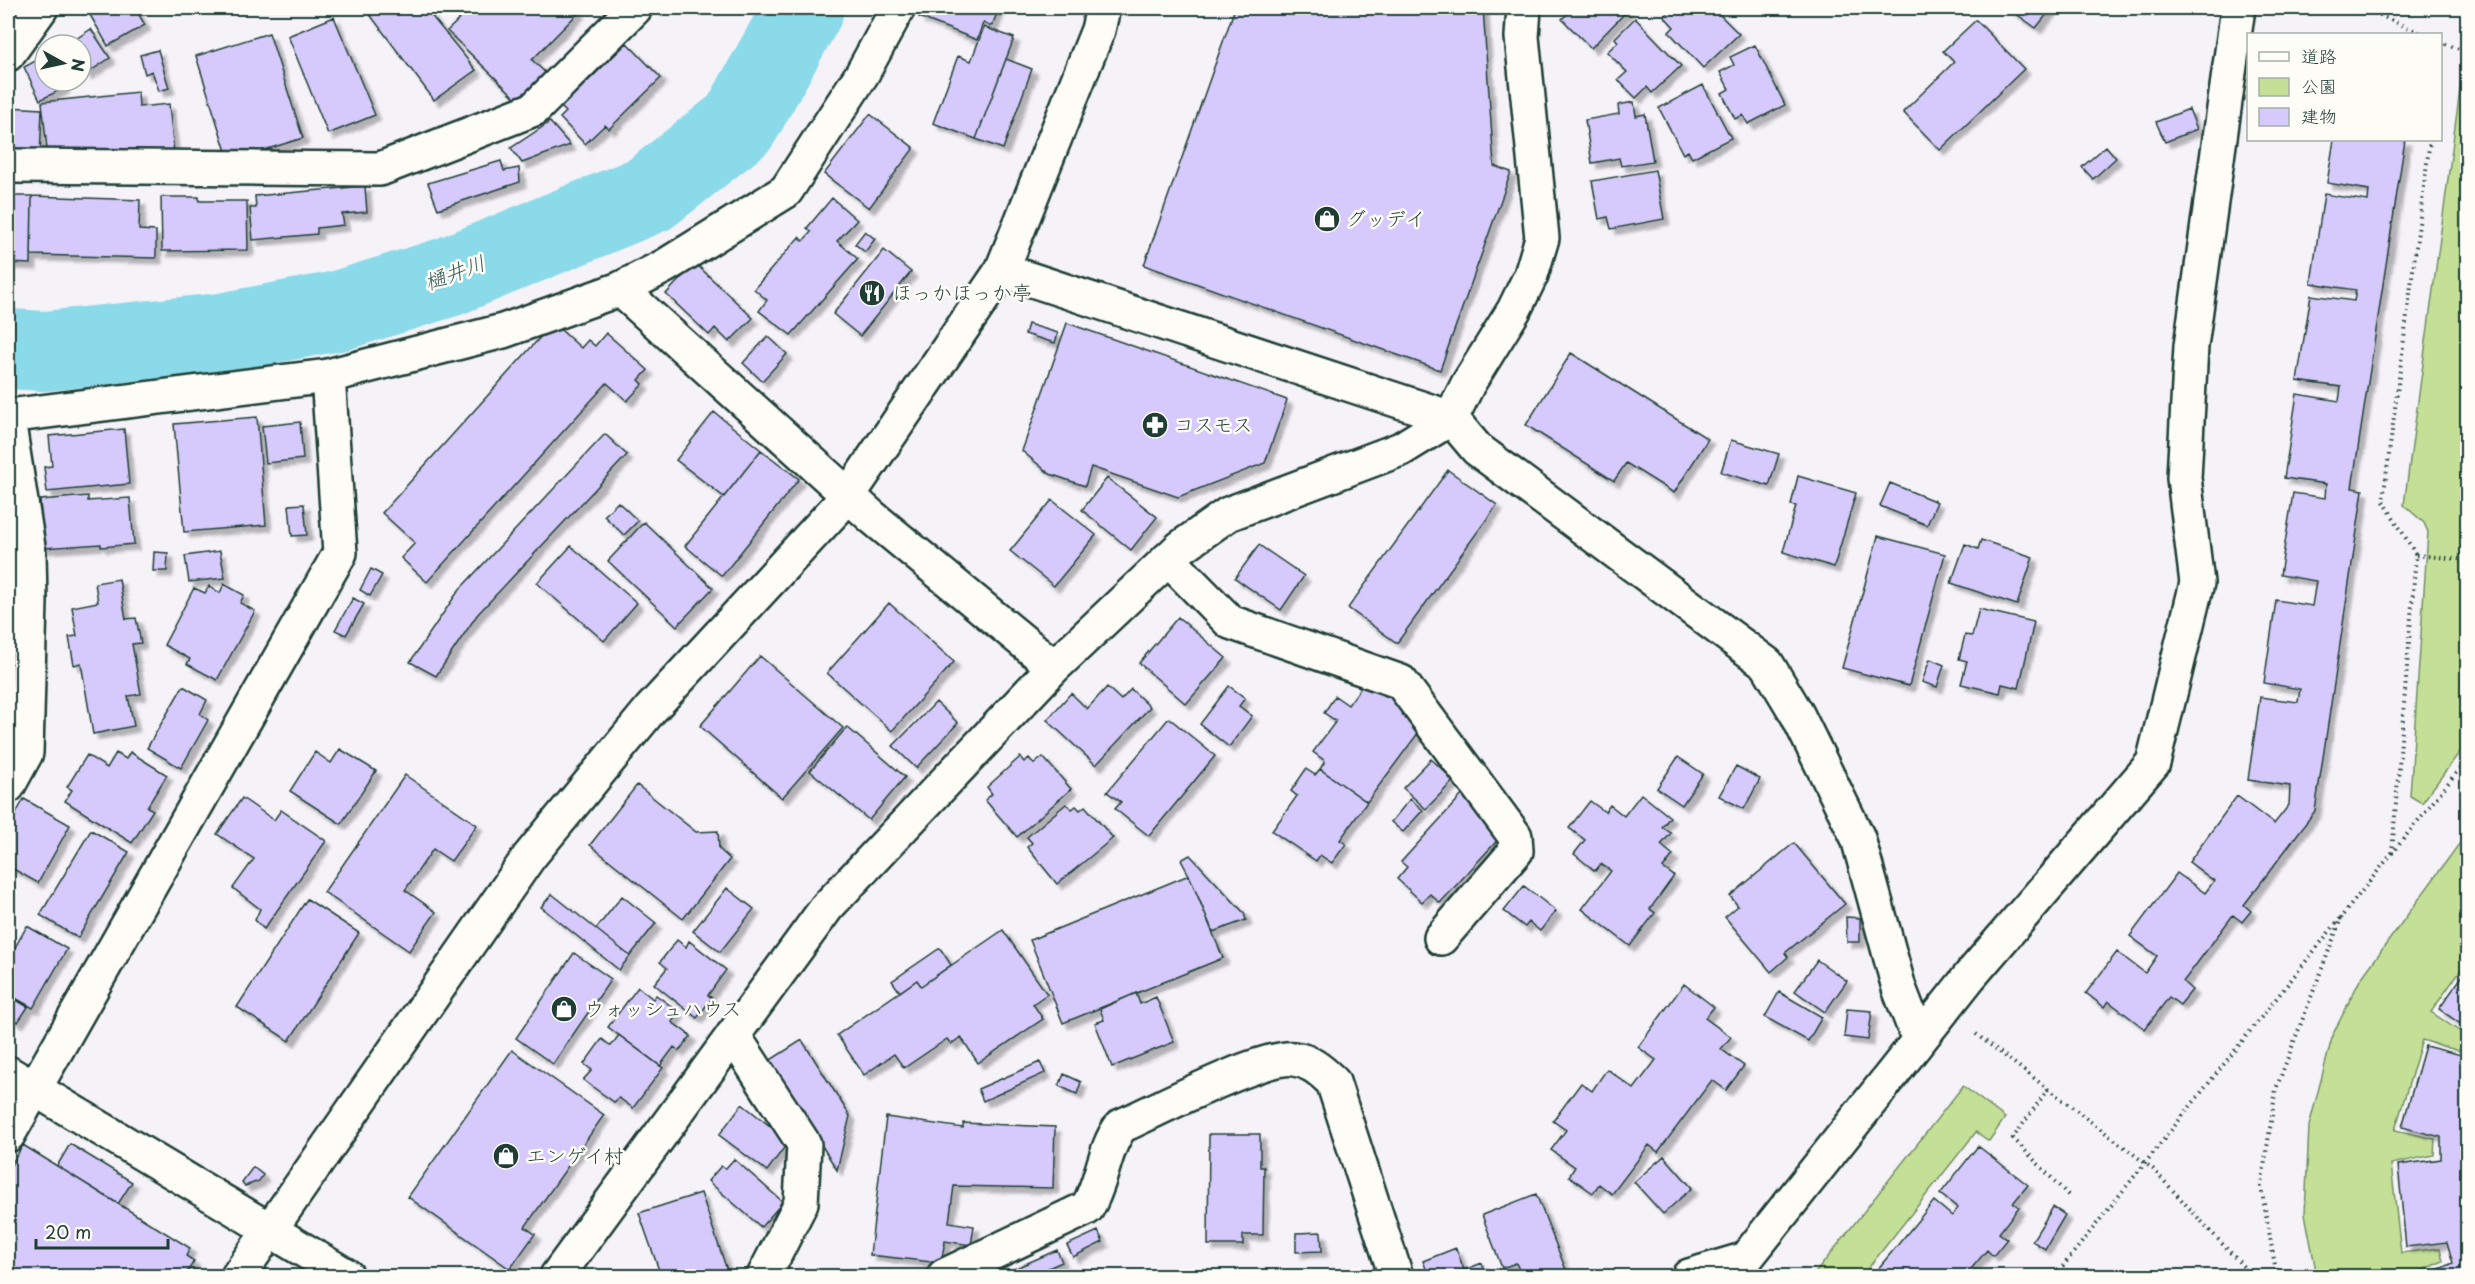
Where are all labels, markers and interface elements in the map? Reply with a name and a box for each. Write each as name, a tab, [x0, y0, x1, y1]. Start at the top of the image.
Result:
north arrow	[33, 33, 93, 93]
legend	[2247, 33, 2442, 141]
text: 道路	[2301, 42, 2337, 69]
text: N	[66, 57, 92, 73]
text: 公園	[2301, 72, 2337, 99]
text: 建物	[2301, 102, 2337, 129]
place label: グッデイ	[1346, 203, 1425, 233]
shop icon: グッデイ	[1312, 204, 1342, 234]
water label: 樋井川	[419, 245, 489, 297]
place label: ほっかほっか亭	[892, 277, 1032, 307]
restaurant icon: ほっかほっか亭	[857, 278, 887, 308]
place label: コスモス	[1174, 409, 1253, 439]
pharmacy icon: コスモス	[1140, 410, 1170, 440]
place label: ウォッシュハウス	[584, 993, 742, 1023]
shop icon: ウォッシュハウス	[549, 994, 579, 1024]
place label: エンゲイ村	[526, 1140, 624, 1170]
shop icon: エンゲイ村	[491, 1141, 521, 1171]
scale bar	[36, 1212, 168, 1250]
text: 20 m	[45, 1218, 91, 1245]

